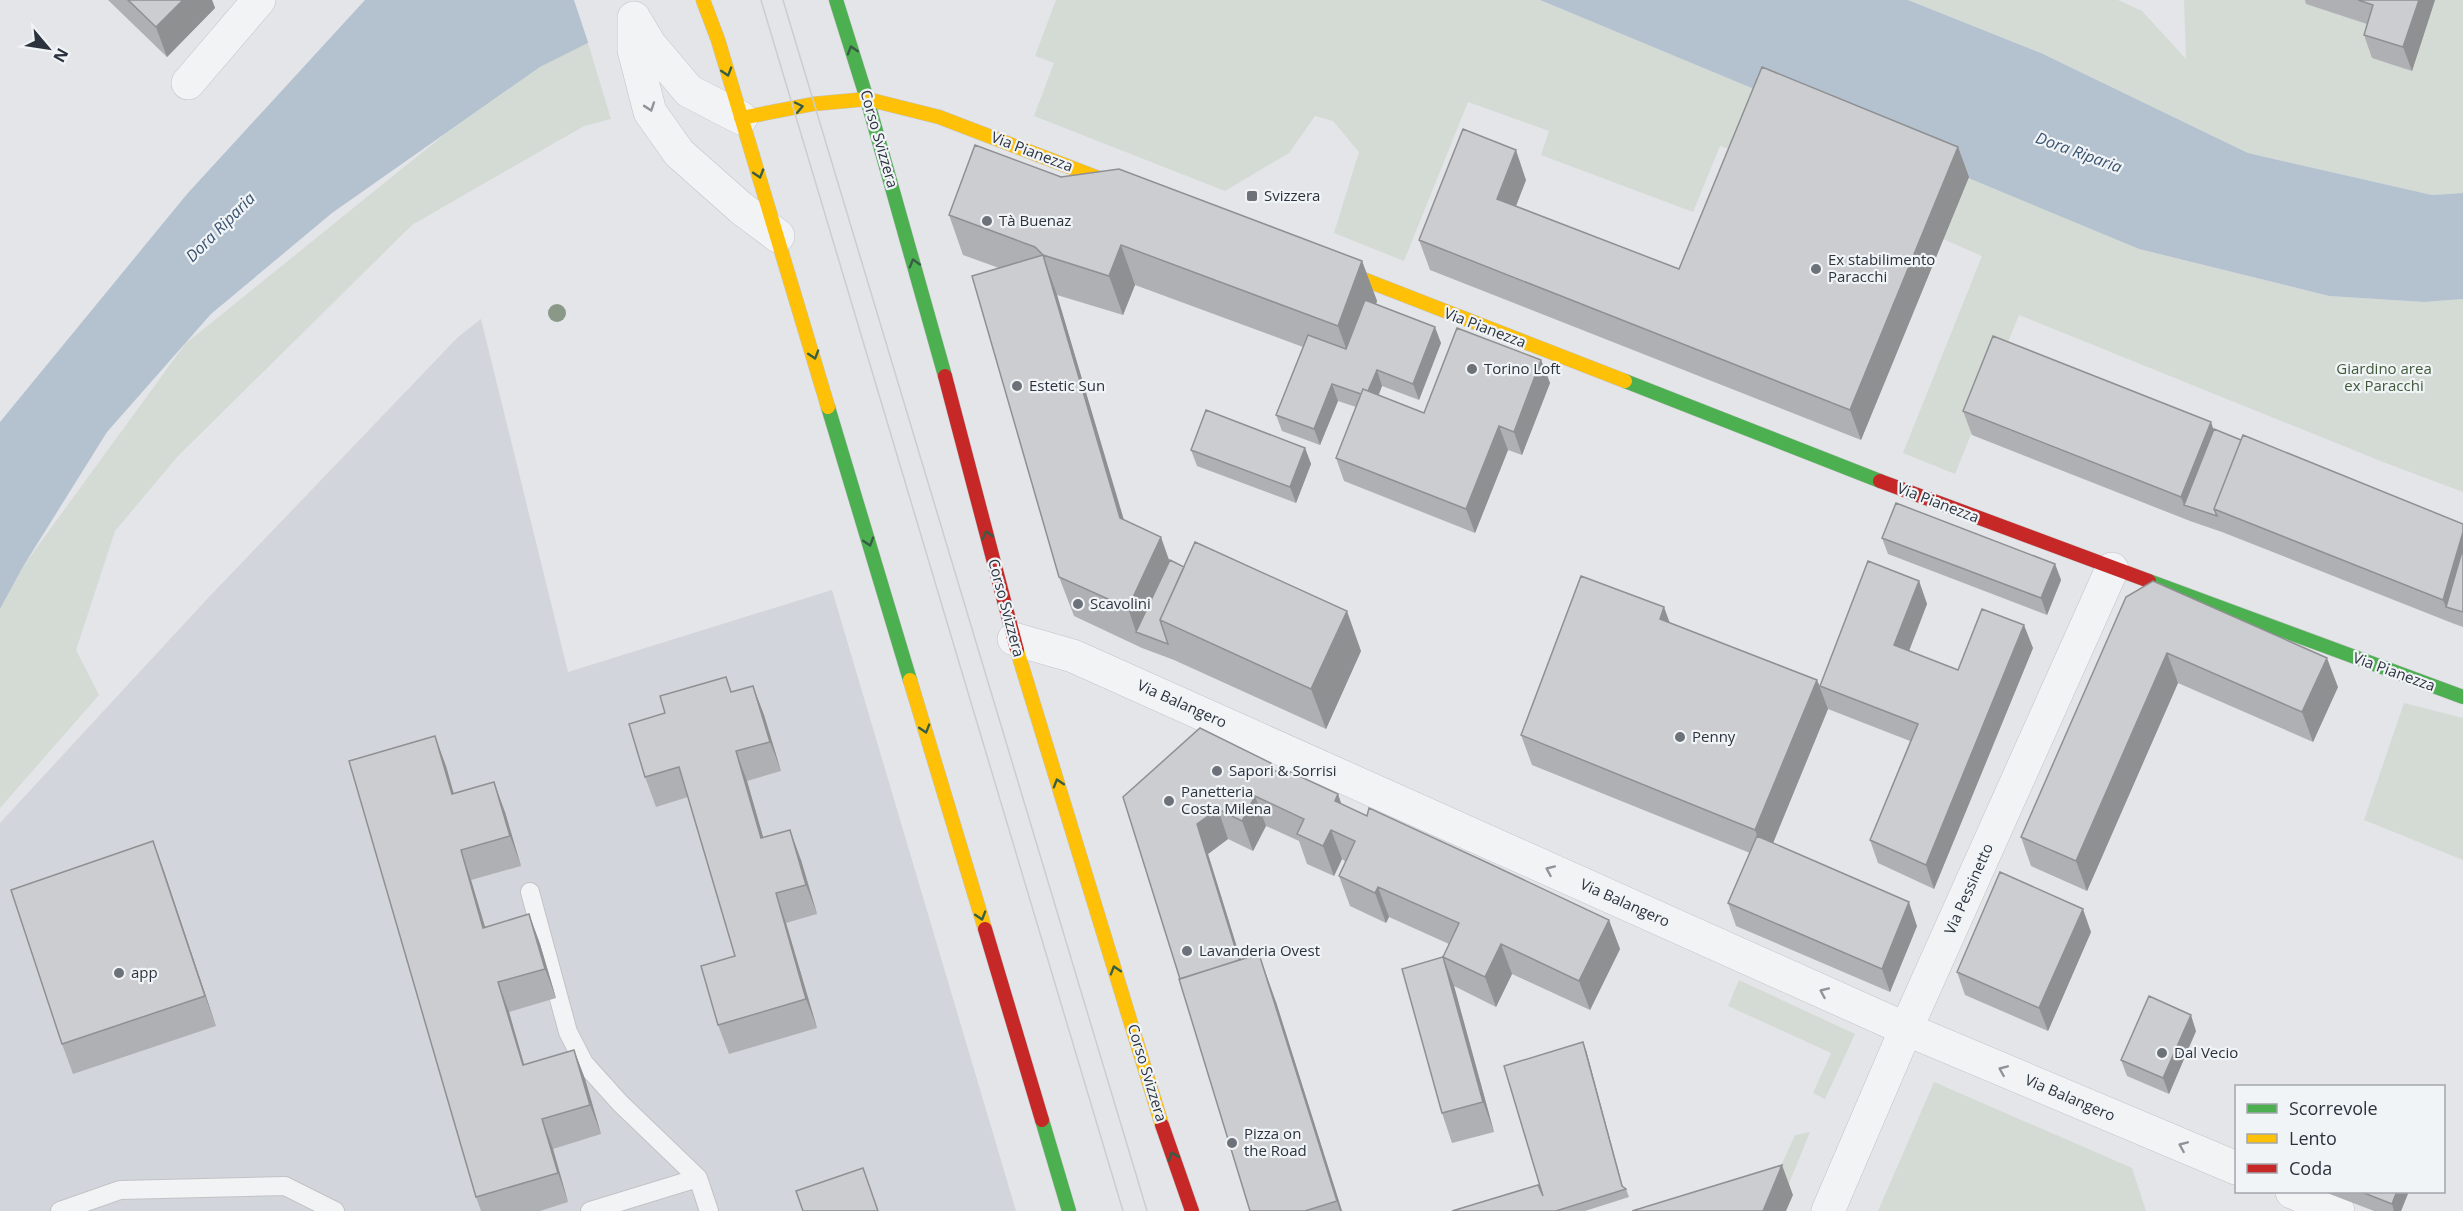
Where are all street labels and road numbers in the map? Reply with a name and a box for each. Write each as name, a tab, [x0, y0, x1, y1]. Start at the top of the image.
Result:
street label: Corso Svizzera	[856, 87, 904, 190]
street label: Via Pianezza	[989, 126, 1076, 176]
street label: Via Pianezza	[1442, 302, 1529, 352]
street label: Via Pianezza	[1895, 477, 1982, 527]
street label: Corso Svizzera	[984, 556, 1030, 659]
street label: Via Pianezza	[2350, 647, 2438, 695]
street label: Via Balangero	[1134, 674, 1230, 732]
street label: Via Pessinetto	[1939, 840, 1997, 937]
street label: Via Balangero	[1577, 873, 1673, 931]
street label: Corso Svizzera	[1124, 1021, 1172, 1124]
street label: Via Balangero	[2022, 1069, 2118, 1125]

